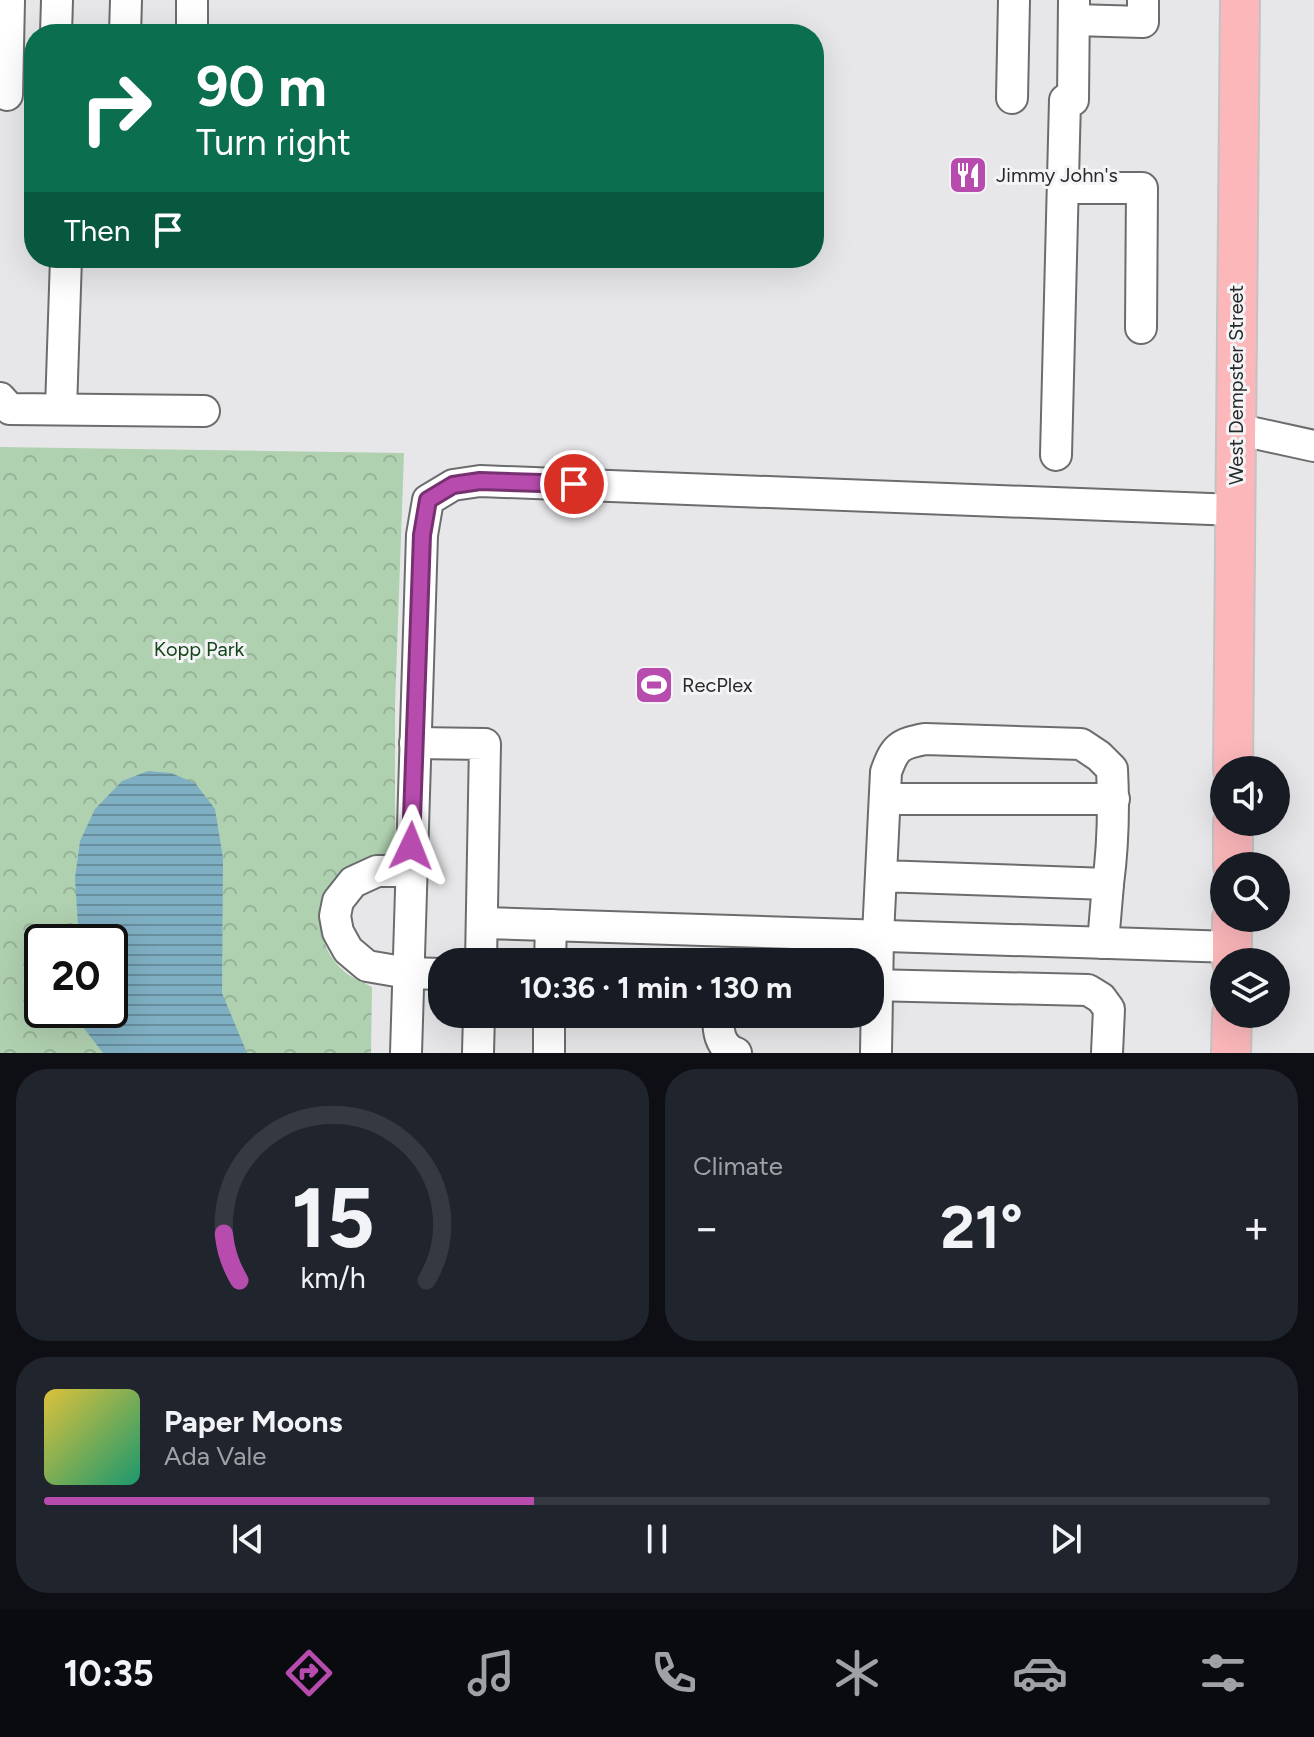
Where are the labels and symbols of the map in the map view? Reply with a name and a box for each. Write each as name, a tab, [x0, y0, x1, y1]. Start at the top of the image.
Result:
restaurant icon: Jimmy John's	[947, 154, 989, 196]
place label: Jimmy John's	[996, 163, 1118, 187]
street label: West Dempster Street	[1224, 285, 1248, 485]
pin	[540, 450, 608, 518]
park label: Kopp Park	[154, 637, 244, 661]
sports icon: RecPlex	[633, 664, 675, 706]
place label: RecPlex	[682, 673, 753, 697]
position arrow	[369, 804, 453, 888]
speed limit sign: 20	[24, 924, 128, 1028]

